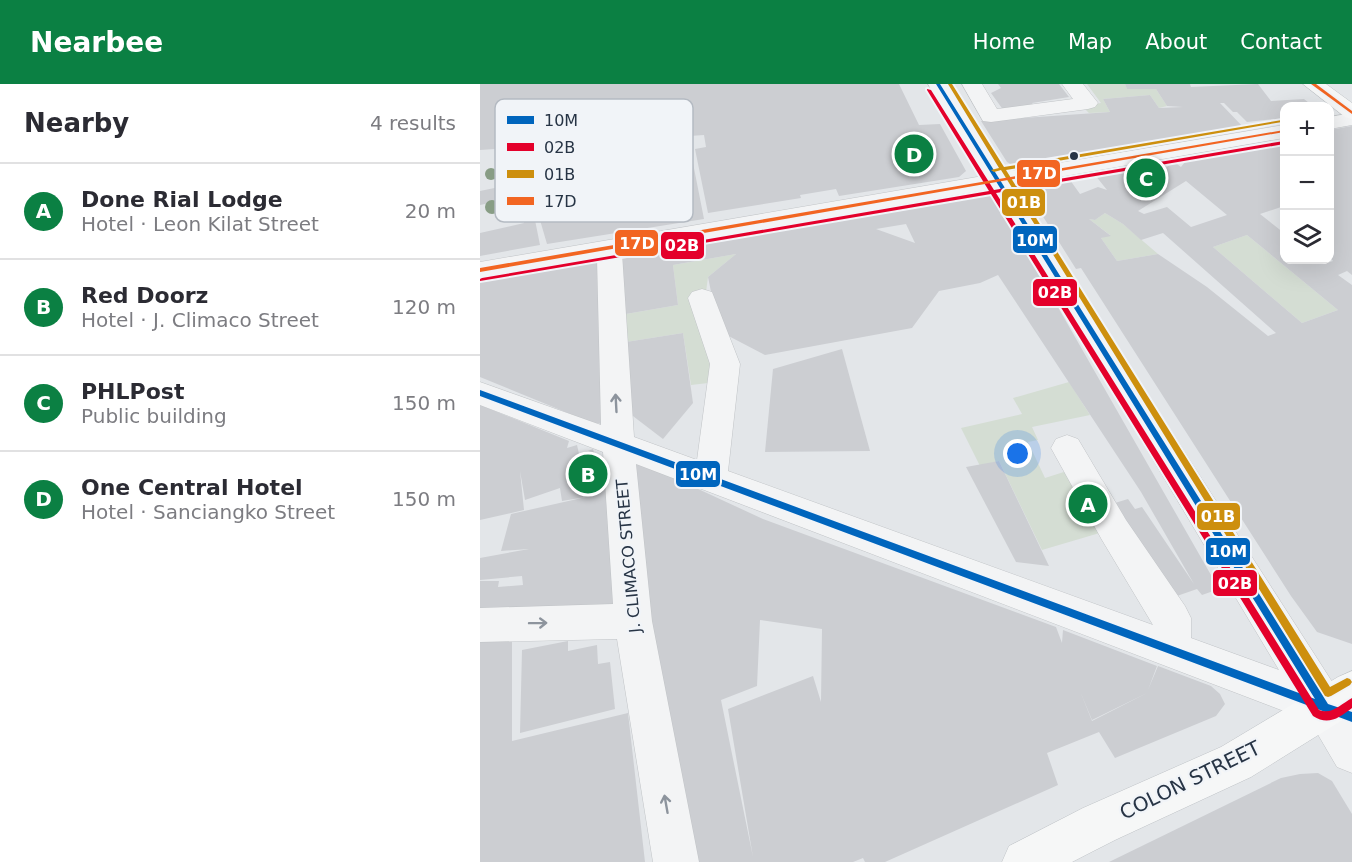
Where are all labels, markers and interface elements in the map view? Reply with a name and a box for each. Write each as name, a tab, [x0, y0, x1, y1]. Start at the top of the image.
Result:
text: Nearbee	[30, 26, 163, 59]
text: Home	[973, 30, 1035, 54]
text: Map	[1068, 30, 1112, 54]
text: About	[1145, 30, 1207, 54]
text: Contact	[1240, 30, 1322, 54]
legend	[495, 99, 693, 222]
map controls	[1280, 102, 1334, 264]
button: +	[1280, 102, 1334, 156]
text: Nearby	[24, 108, 129, 138]
text: 4 results	[370, 111, 456, 135]
text: 10M	[544, 111, 578, 130]
pin: D	[894, 132, 934, 176]
text: 02B	[544, 138, 575, 157]
unlabelled marker	[1068, 150, 1080, 162]
pin: C	[1126, 156, 1166, 200]
button: −	[1280, 156, 1334, 210]
line badge: 17D	[1016, 159, 1061, 188]
text: 17D	[1021, 164, 1057, 183]
text: 01B	[544, 165, 575, 184]
text: Done Rial Lodge	[81, 187, 283, 212]
line badge: 01B	[1001, 188, 1046, 217]
text: 17D	[544, 192, 577, 211]
text: 01B	[1007, 193, 1041, 212]
text: A	[36, 199, 51, 223]
text: 20 m	[405, 199, 456, 223]
button: layers	[1280, 210, 1334, 264]
text: Hotel · Leon Kilat Street	[81, 212, 319, 236]
line badge: 10M	[1012, 225, 1058, 254]
line badge: 17D	[614, 229, 659, 257]
line badge: 02B	[660, 231, 705, 260]
text: 10M	[1016, 231, 1054, 250]
text: 17D	[619, 234, 655, 253]
text: 02B	[665, 236, 699, 255]
line badge: 02B	[1032, 278, 1078, 307]
text: Red Doorz	[81, 283, 208, 308]
text: 02B	[1038, 283, 1072, 302]
text: B	[36, 295, 51, 319]
text: 120 m	[392, 295, 456, 319]
text: Hotel · J. Climaco Street	[81, 308, 319, 332]
text: PHLPost	[81, 379, 184, 404]
text: C	[36, 391, 51, 415]
text: 150 m	[392, 391, 456, 415]
one-way arrow	[611, 394, 622, 413]
text: Public building	[81, 404, 227, 428]
your location	[1003, 439, 1032, 468]
pin: B	[568, 452, 608, 496]
line badge: 10M	[675, 460, 721, 488]
text: 10M	[679, 465, 717, 484]
text: One Central Hotel	[81, 475, 303, 500]
street label: J. CLIMACO STREET	[612, 478, 645, 635]
pin: A	[1068, 482, 1108, 526]
text: D	[35, 487, 52, 511]
text: 150 m	[392, 487, 456, 511]
text: Hotel · Sanciangko Street	[81, 500, 335, 524]
line badge: 01B	[1196, 502, 1241, 531]
text: 01B	[1201, 507, 1235, 526]
line badge: 10M	[1205, 537, 1251, 566]
text: 10M	[1209, 542, 1247, 561]
line badge: 02B	[1212, 569, 1258, 597]
text: 02B	[1218, 574, 1252, 593]
one-way arrow	[528, 618, 548, 629]
street label: COLON STREET	[1116, 735, 1265, 824]
one-way arrow	[660, 795, 671, 815]

